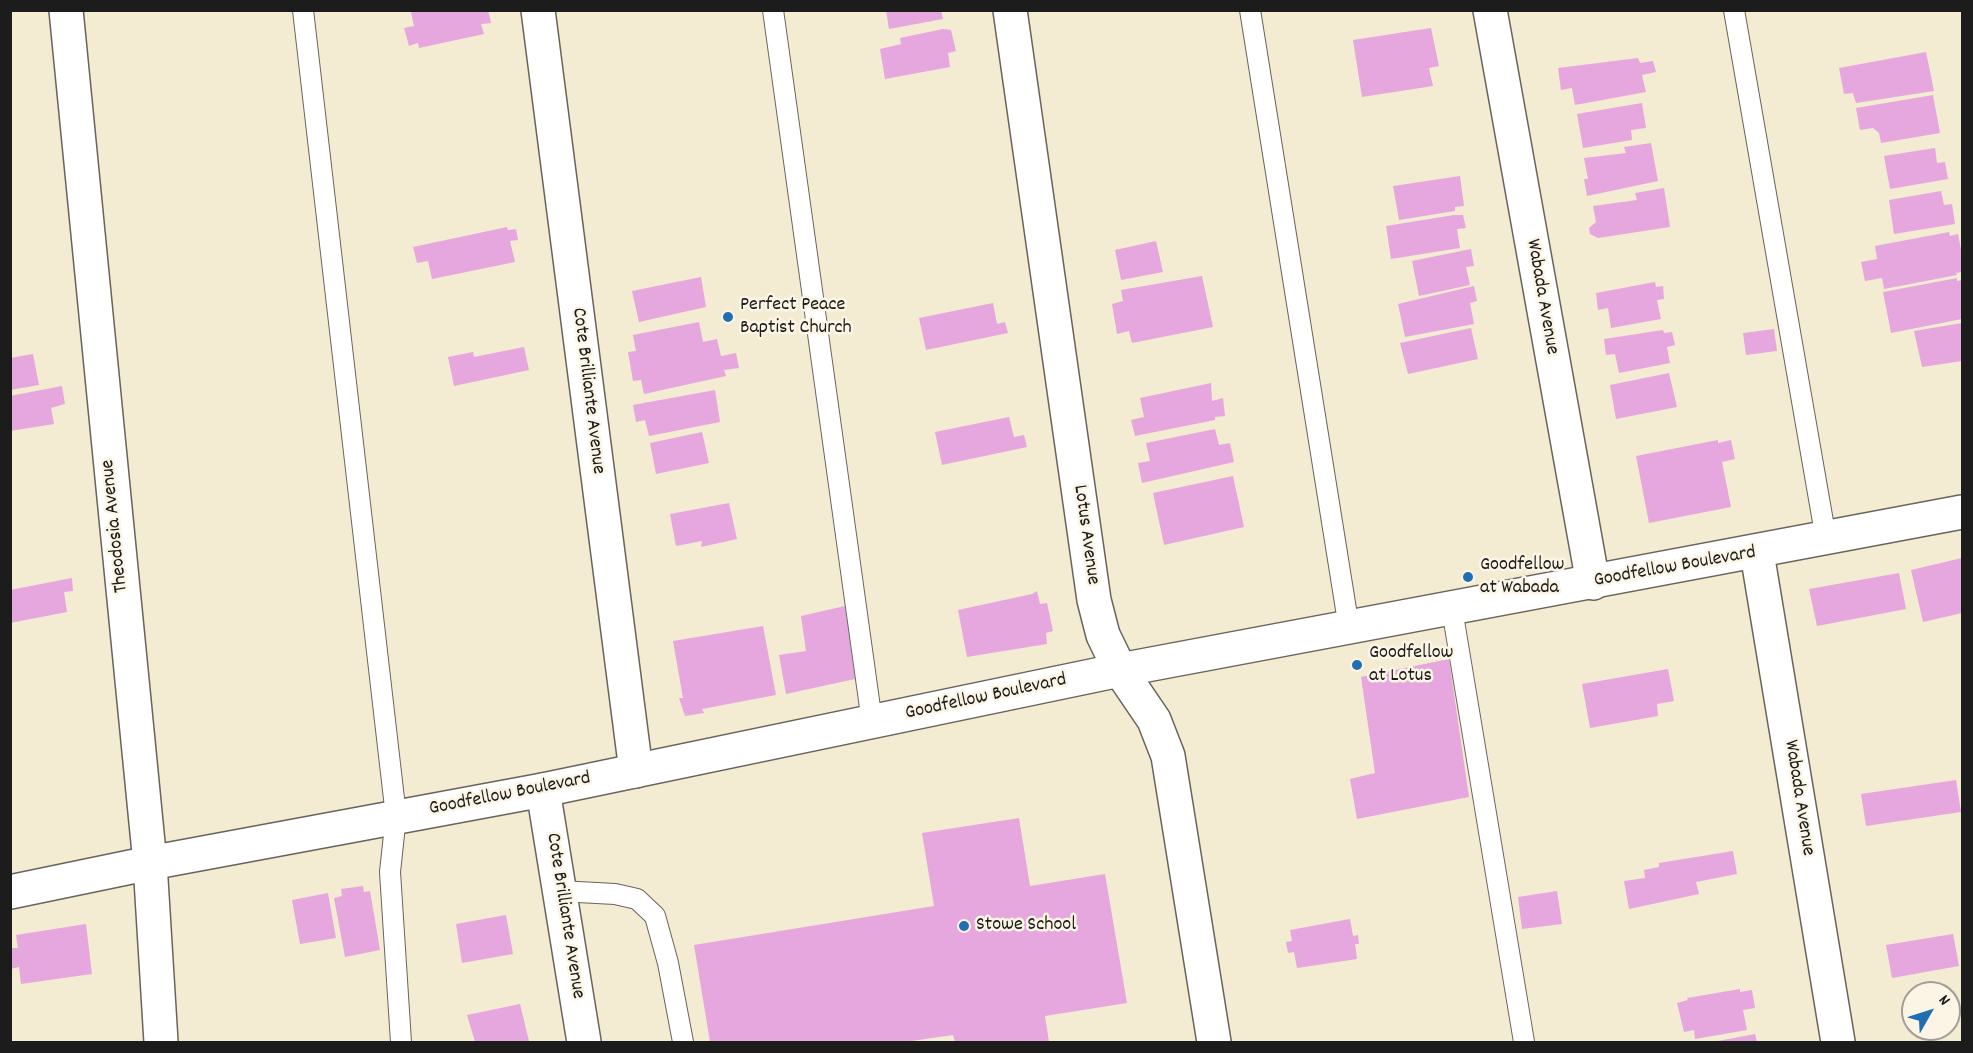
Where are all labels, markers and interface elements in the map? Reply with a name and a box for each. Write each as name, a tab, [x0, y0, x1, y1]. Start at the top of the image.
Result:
street label: Wabada Avenue	[1519, 237, 1563, 357]
place label: Perfect Peace Baptist Church	[740, 294, 852, 341]
street label: Cote Brilliante Avenue	[565, 306, 609, 476]
marker: Perfect Peace Baptist Church	[721, 310, 735, 324]
street label: Theodosia Avenue	[97, 458, 135, 594]
street label: Lotus Avenue	[1066, 483, 1104, 587]
street label: Goodfellow Boulevard	[1592, 542, 1758, 594]
place label: Goodfellow at Wabada	[1480, 554, 1564, 601]
marker: Goodfellow at Wabada	[1461, 570, 1475, 584]
place label: Goodfellow at Lotus	[1369, 642, 1453, 689]
marker: Goodfellow at Lotus	[1350, 658, 1364, 672]
street label: Goodfellow Boulevard	[903, 669, 1069, 727]
street label: Wabada Avenue	[1777, 738, 1819, 858]
street label: Goodfellow Boulevard	[427, 768, 593, 822]
street label: Cote Brilliante Avenue	[539, 831, 589, 1001]
place label: Stowe School	[976, 914, 1076, 938]
marker: Stowe School	[957, 919, 971, 933]
north arrow	[1901, 981, 1961, 1041]
text: N	[1932, 990, 1955, 1011]

